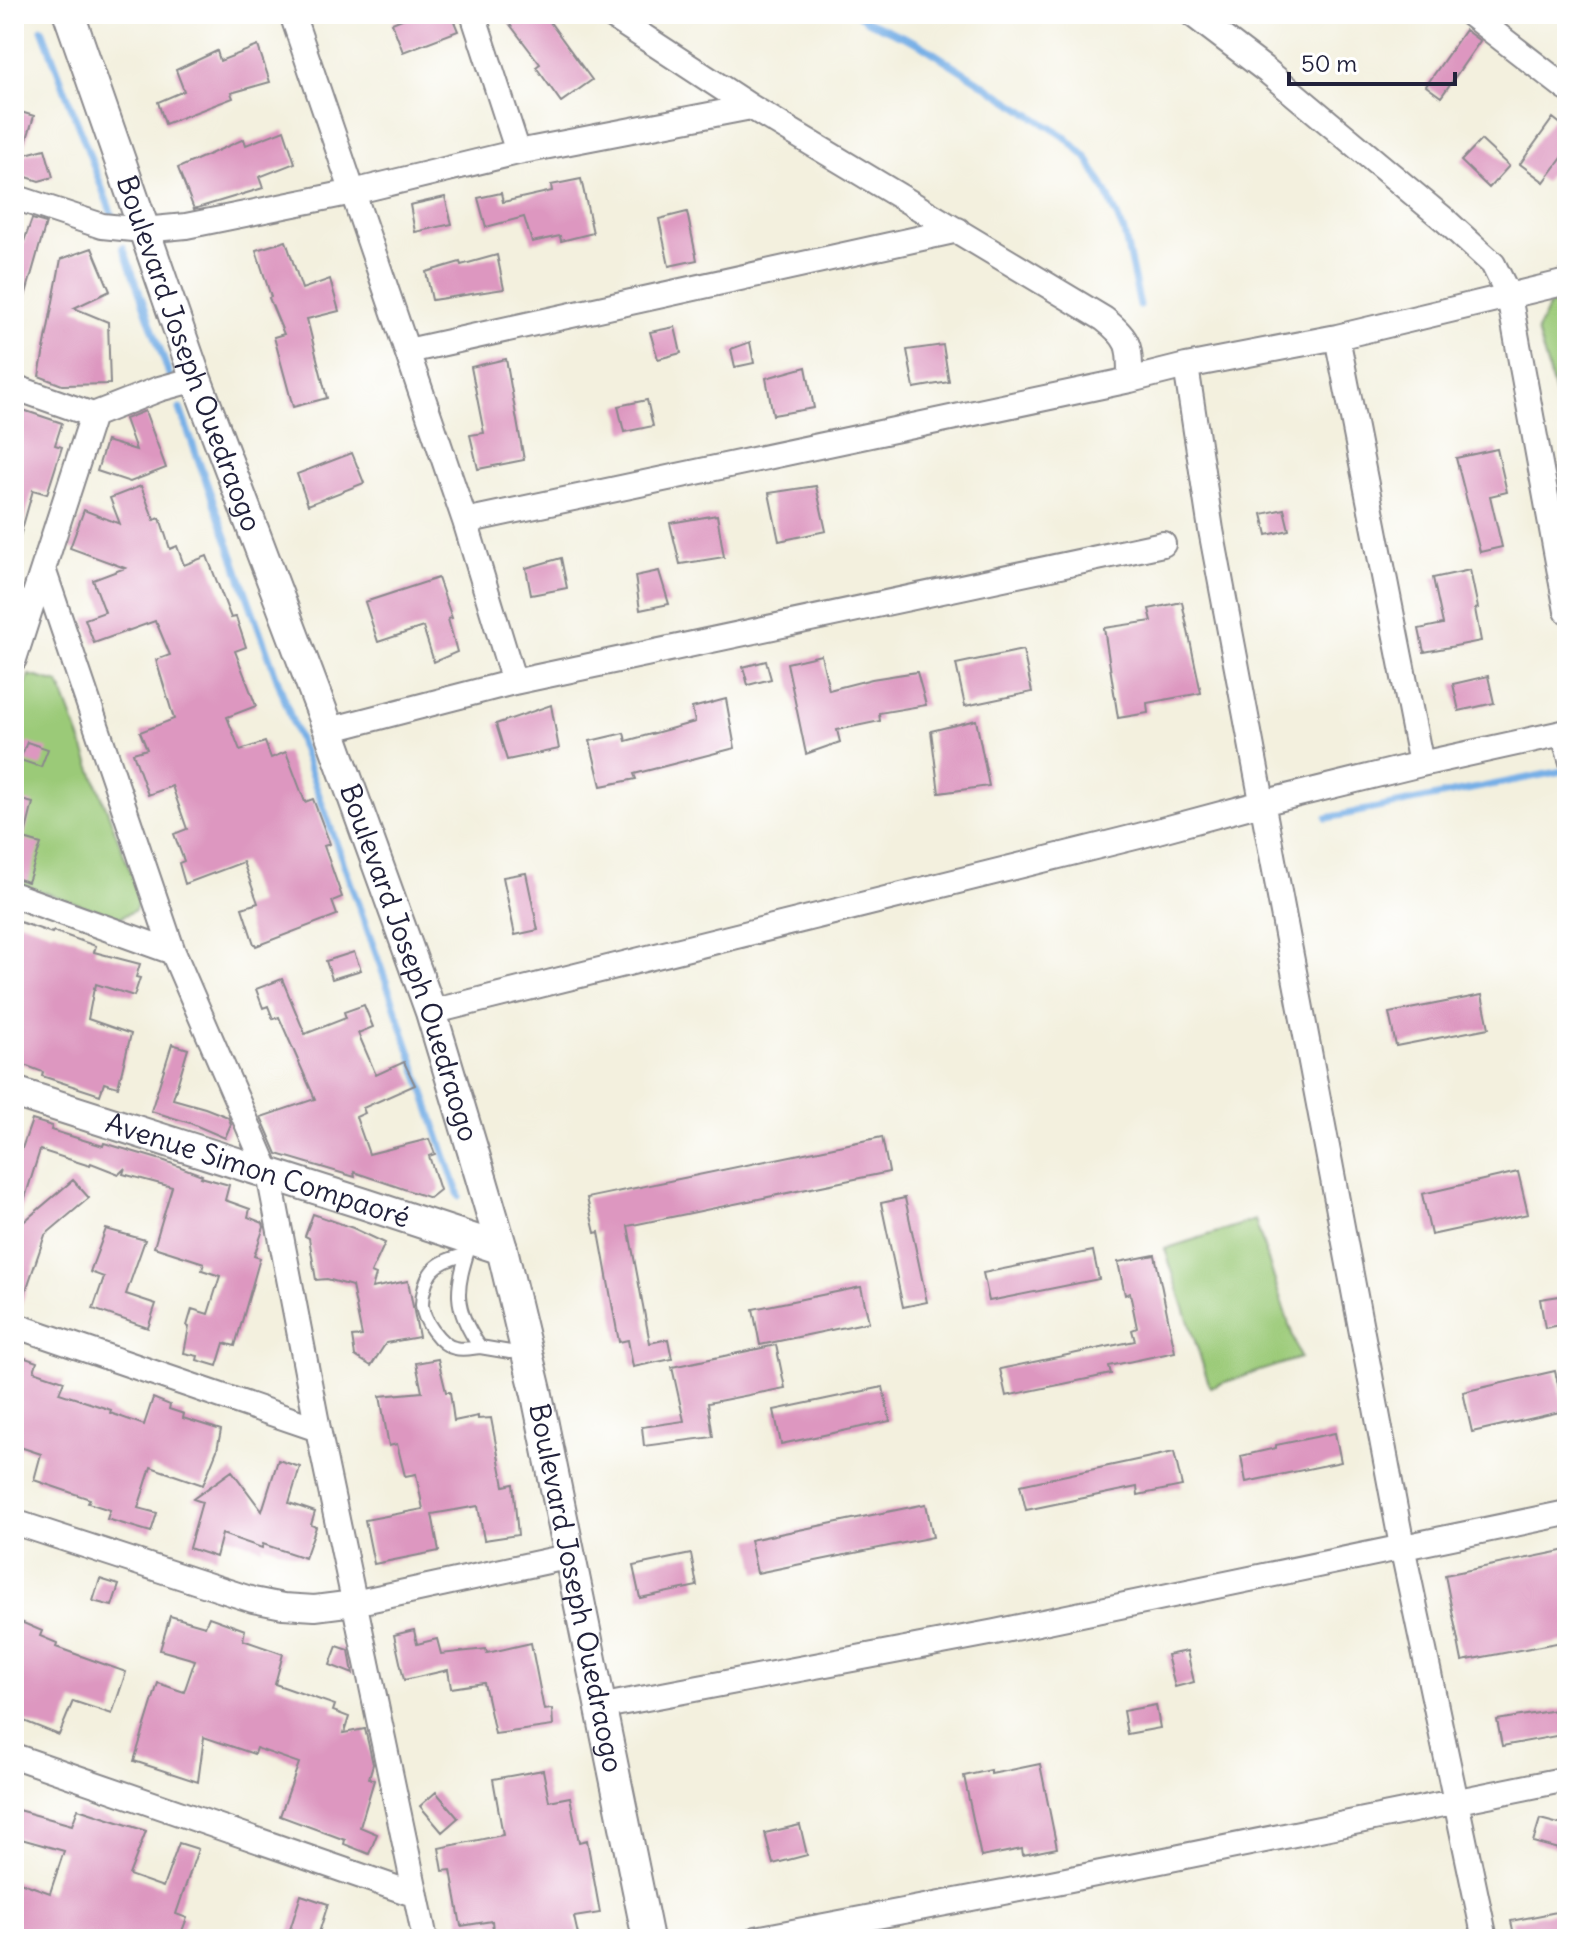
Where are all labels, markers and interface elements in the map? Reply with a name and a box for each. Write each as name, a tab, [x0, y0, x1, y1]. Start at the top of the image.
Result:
scale bar	[1289, 36, 1455, 86]
text: 50 m	[1301, 48, 1357, 78]
street label: Boulevard Joseph Ouedraogo	[109, 171, 270, 536]
street label: Boulevard Joseph Ouedraogo	[332, 779, 487, 1146]
street label: Avenue Simon Compaoré	[101, 1104, 415, 1236]
street label: Boulevard Joseph Ouedraogo	[521, 1400, 632, 1775]

